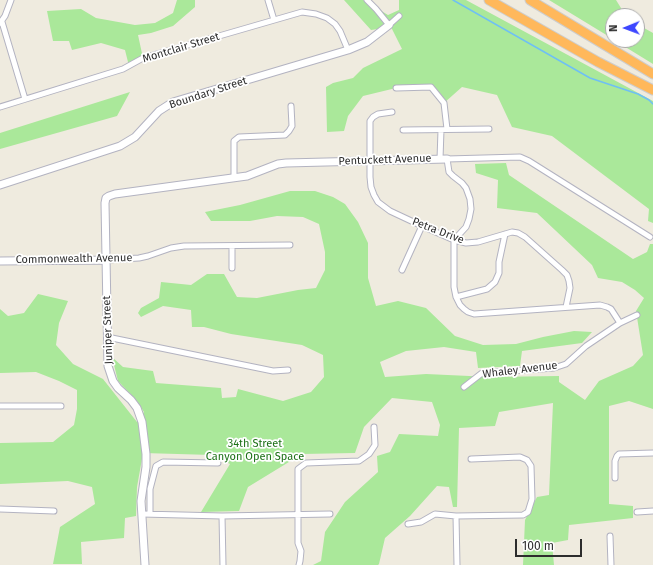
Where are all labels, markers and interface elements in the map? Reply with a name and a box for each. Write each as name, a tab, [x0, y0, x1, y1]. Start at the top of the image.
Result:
north arrow	[605, 8, 645, 48]
text: N	[607, 24, 620, 32]
street label: Montclair Street	[141, 30, 221, 66]
street label: Boundary Street	[167, 74, 249, 112]
street label: Pentuckett Avenue	[338, 152, 432, 168]
street label: Petra Drive	[410, 215, 466, 247]
street label: Commonwealth Avenue	[15, 251, 133, 267]
street label: Juniper Street	[100, 295, 116, 365]
street label: Whaley Avenue	[482, 359, 558, 381]
park label: 34th Street Canyon Open Space	[206, 437, 304, 463]
scale bar	[517, 531, 584, 557]
text: 100 m	[522, 539, 554, 553]

